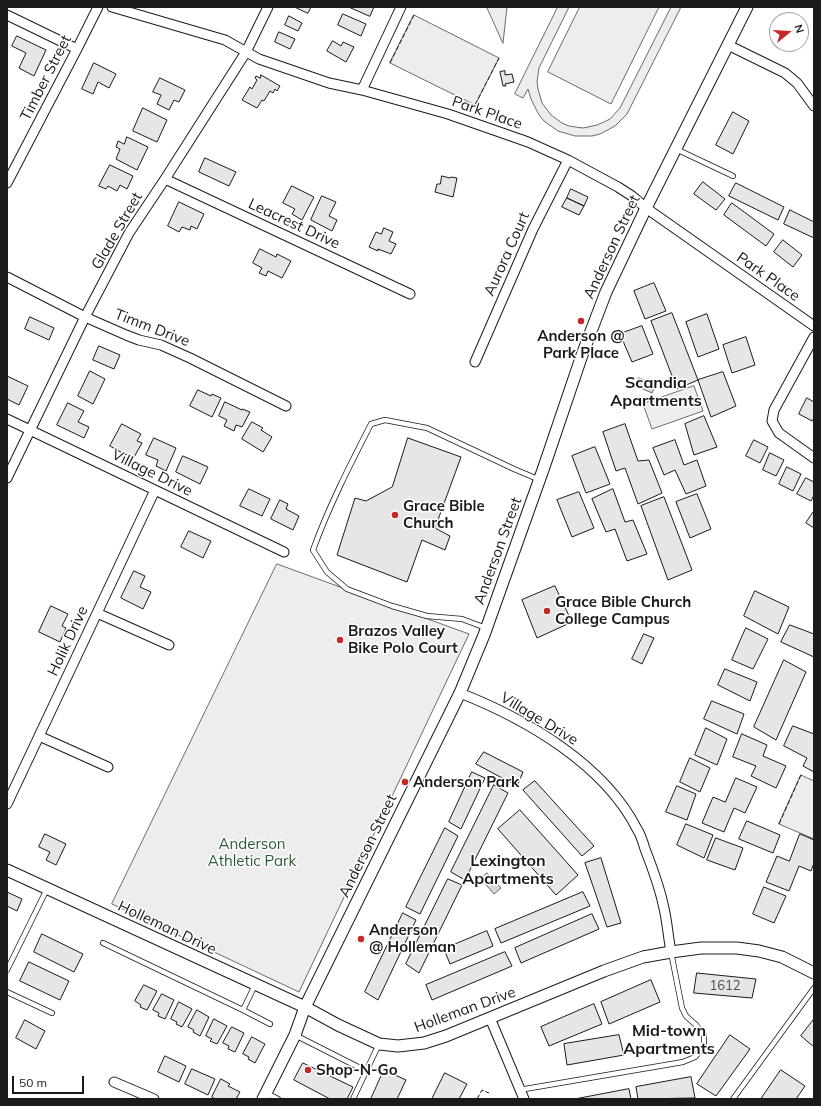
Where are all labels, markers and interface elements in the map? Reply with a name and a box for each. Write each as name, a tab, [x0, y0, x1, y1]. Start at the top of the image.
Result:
north arrow	[769, 12, 809, 52]
text: N	[792, 22, 807, 35]
street label: Timber Street	[17, 32, 75, 124]
street label: Park Place	[449, 93, 525, 133]
street label: Glade Street	[88, 189, 146, 273]
street label: Anderson Street	[580, 192, 644, 302]
street label: Leacrest Drive	[245, 195, 343, 253]
street label: Aurora Court	[480, 209, 534, 299]
street label: Park Place	[733, 249, 803, 305]
street label: Timm Drive	[112, 305, 192, 351]
marker: Anderson @ Park Place	[576, 316, 586, 326]
place label: Anderson @ Park Place	[537, 327, 625, 362]
district label: Scandia Apartments	[610, 373, 702, 411]
street label: Village Drive	[109, 446, 195, 500]
street label: Anderson Street	[470, 495, 526, 607]
place label: Grace Bible Church	[403, 497, 485, 532]
marker: Grace Bible Church	[390, 510, 400, 520]
place label: Grace Bible Church College Campus	[555, 593, 691, 628]
street label: Holik Drive	[44, 603, 92, 679]
marker: Grace Bible Church College Campus	[542, 606, 552, 616]
place label: Brazos Valley Bike Polo Court	[348, 622, 458, 657]
marker: Brazos Valley Bike Polo Court	[335, 635, 345, 645]
street label: Village Drive	[497, 689, 581, 749]
place label: Anderson Park	[413, 773, 519, 791]
marker: Anderson Park	[400, 777, 410, 787]
street label: Anderson Street	[335, 791, 401, 901]
park label: Anderson Athletic Park	[208, 835, 296, 870]
district label: Lexington Apartments	[462, 851, 554, 889]
street label: Holleman Drive	[115, 897, 219, 959]
place label: Anderson @ Holleman	[369, 921, 456, 956]
marker: Anderson @ Holleman	[356, 934, 366, 944]
house number: 1612	[709, 978, 741, 994]
street label: Holleman Drive	[412, 983, 518, 1037]
district label: Mid-town Apartments	[623, 1021, 715, 1059]
place label: Shop-N-Go	[316, 1061, 398, 1079]
marker: Shop-N-Go	[303, 1065, 313, 1075]
scale bar	[14, 1068, 86, 1094]
text: 50 m	[19, 1075, 47, 1090]

